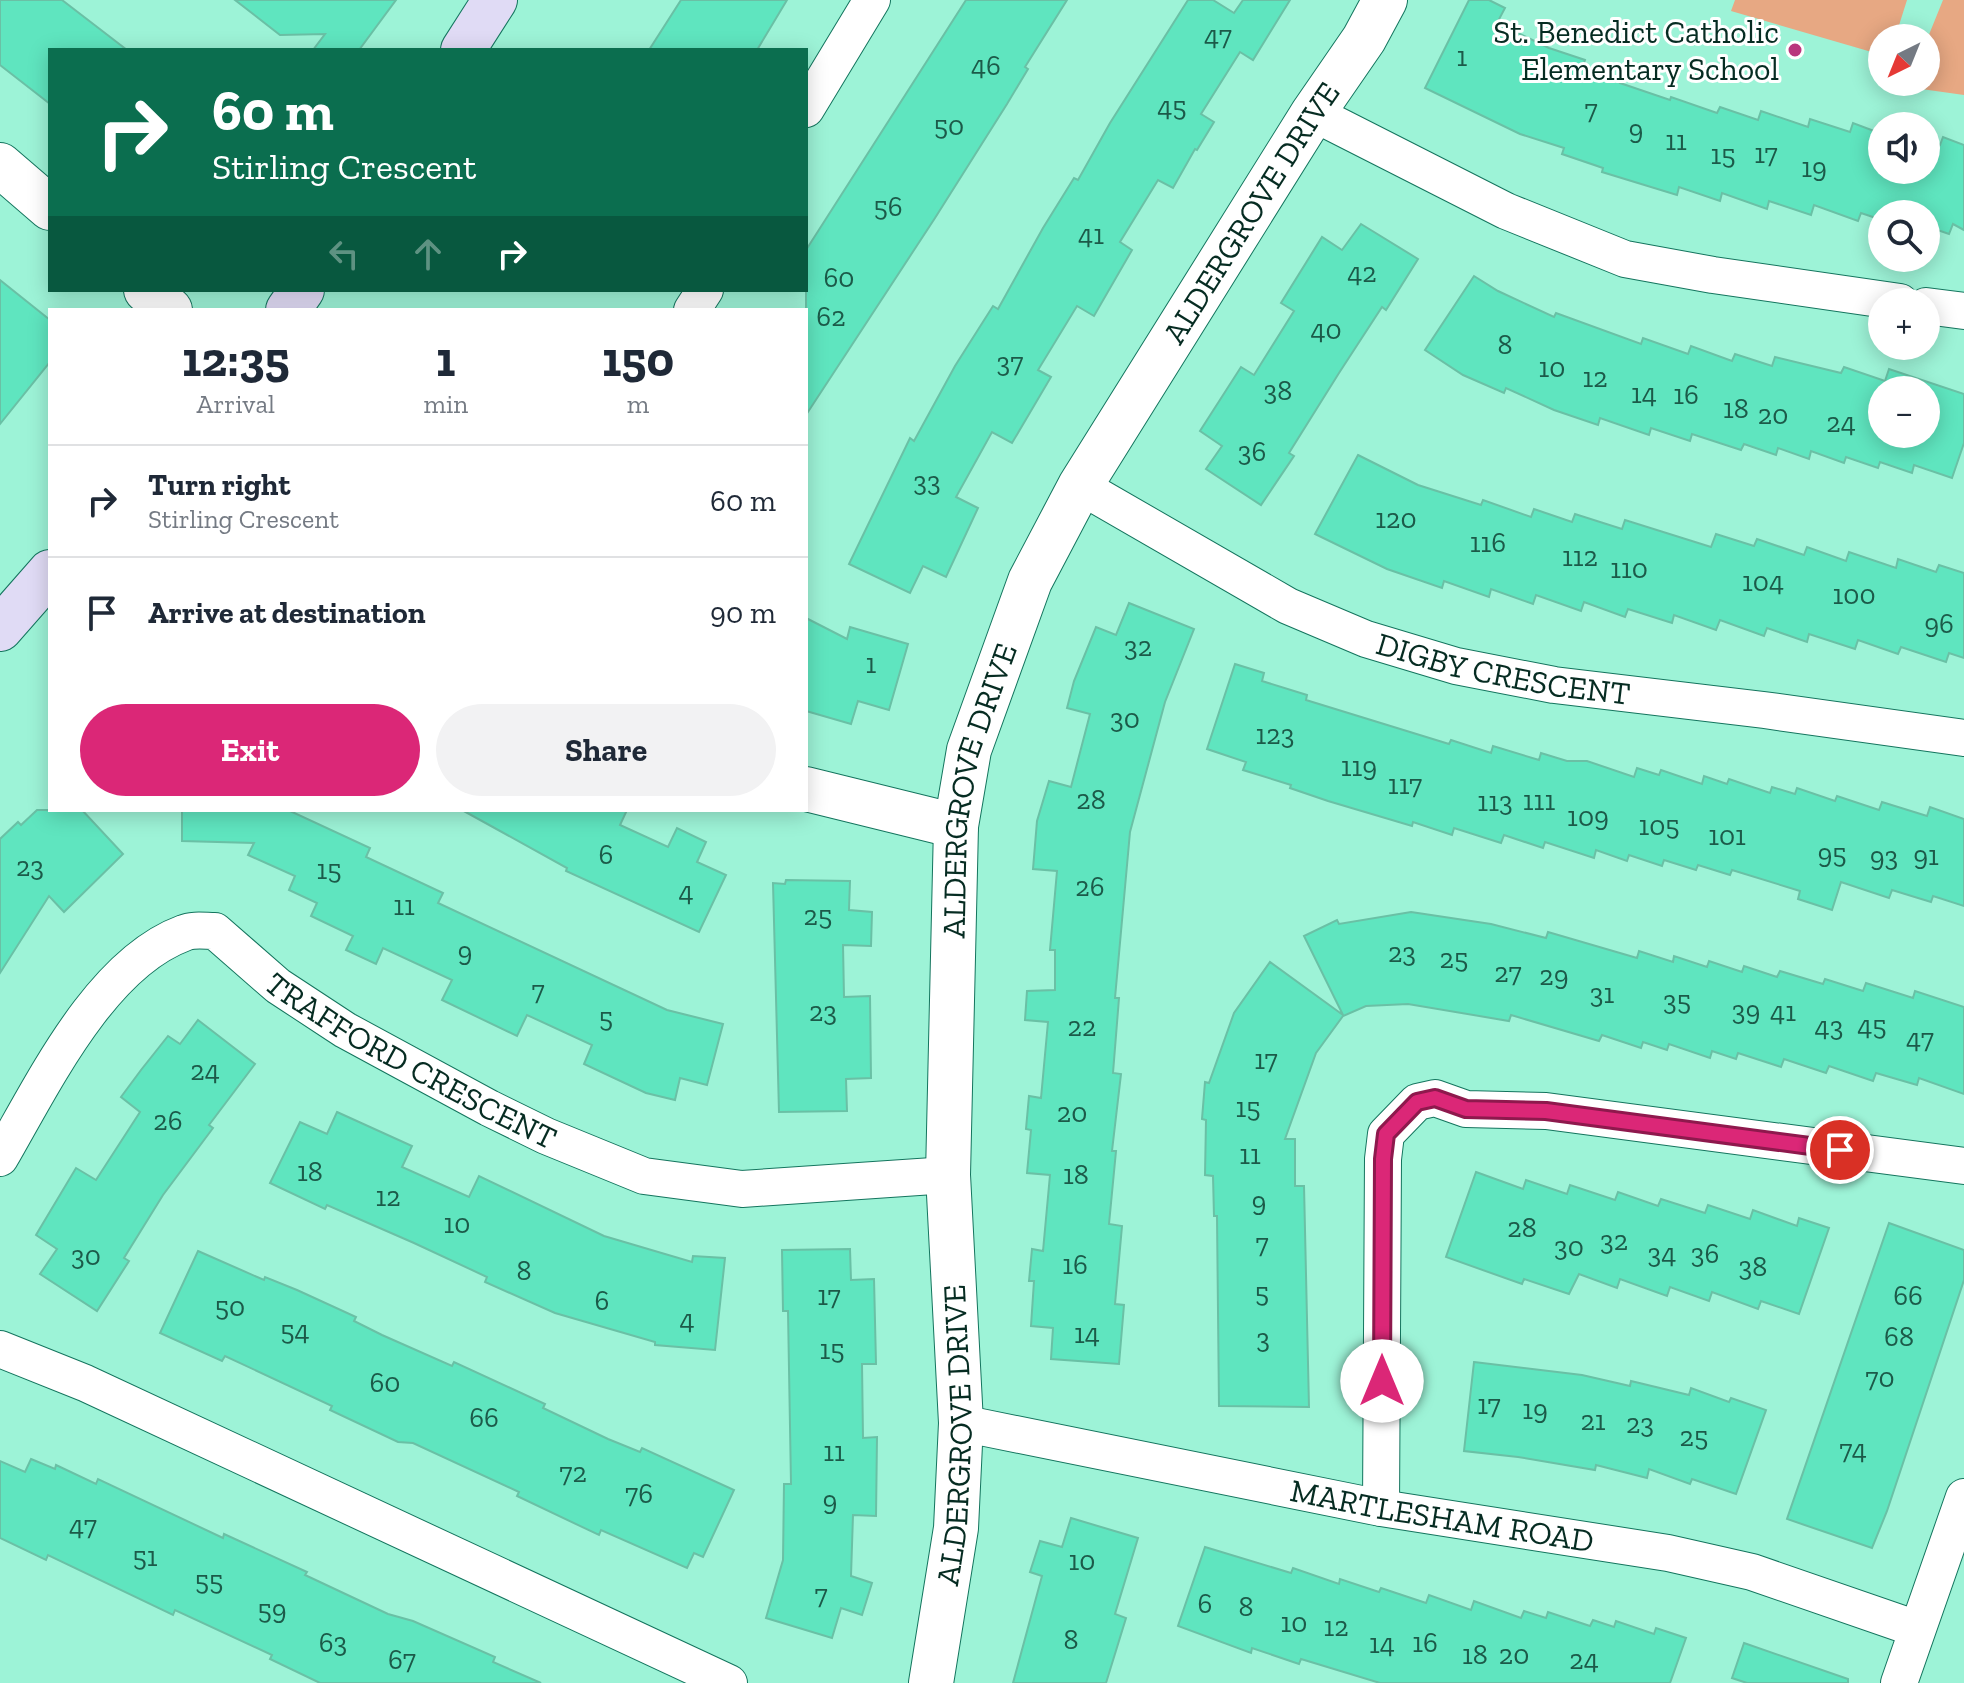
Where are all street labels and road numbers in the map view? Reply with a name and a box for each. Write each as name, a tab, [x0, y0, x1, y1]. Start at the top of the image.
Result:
street label: ALDERGROVE DRIVE	[1155, 75, 1348, 351]
street label: DIGBY CRESCENT	[1372, 624, 1632, 713]
street label: ALDERGROVE DRIVE	[934, 638, 1025, 939]
street label: TRAFFORD CRESCENT	[257, 964, 563, 1157]
street label: ALDERGROVE DRIVE	[928, 1284, 980, 1588]
street label: MARTLESHAM ROAD	[1287, 1471, 1597, 1560]

